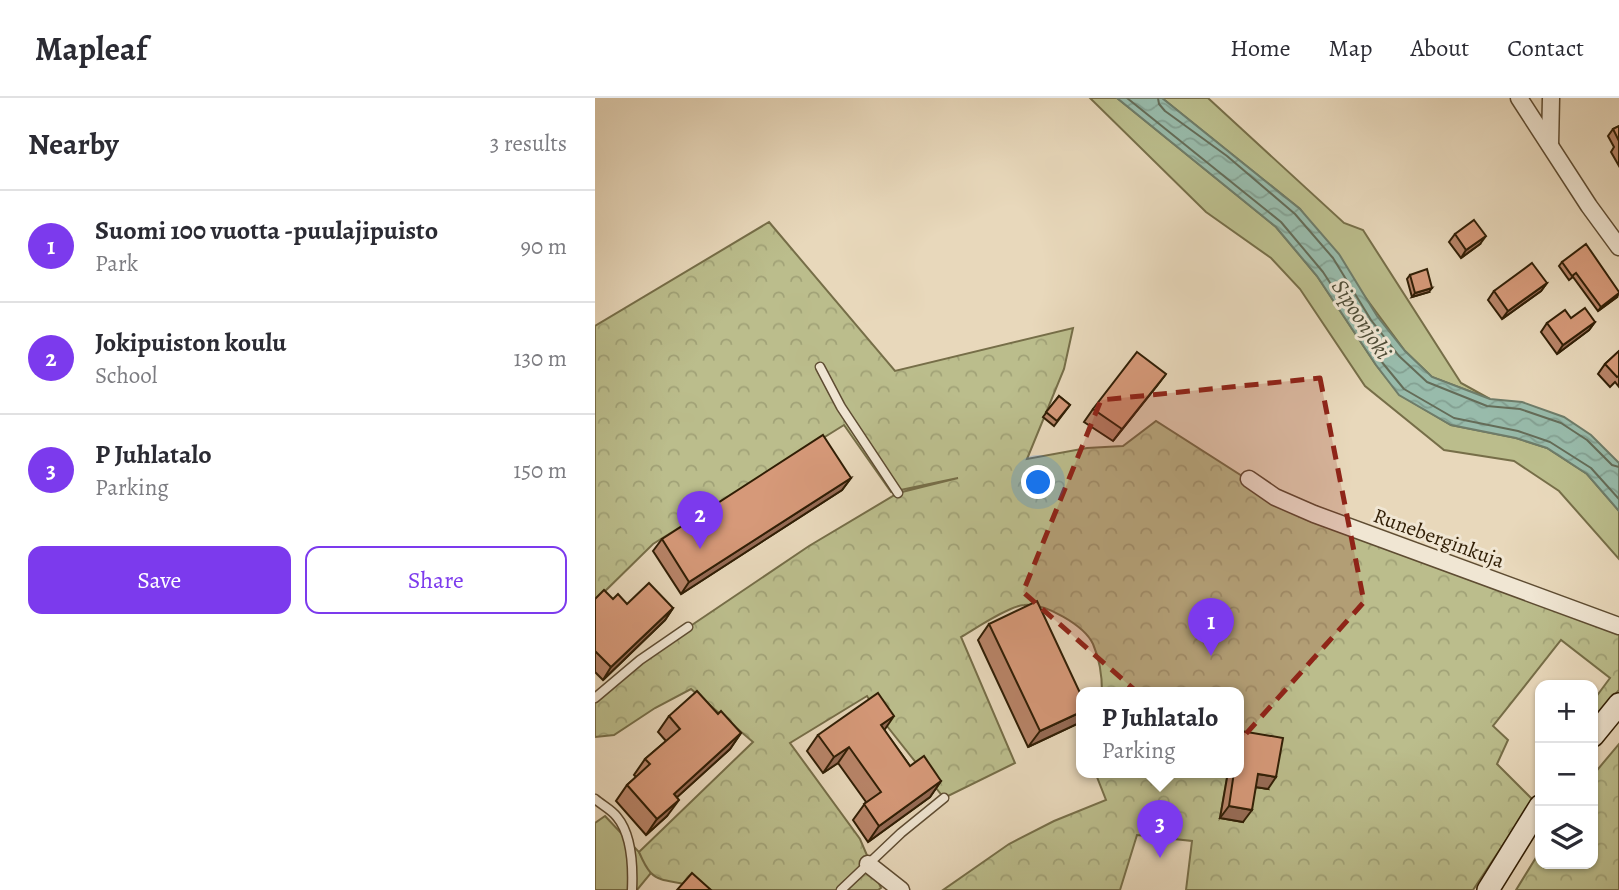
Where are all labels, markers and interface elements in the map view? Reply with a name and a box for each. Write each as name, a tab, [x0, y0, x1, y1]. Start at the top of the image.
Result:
text: Mapleaf	[35, 26, 147, 71]
text: Home	[1230, 32, 1291, 64]
text: Map	[1329, 32, 1373, 64]
text: About	[1411, 32, 1469, 64]
text: Contact	[1507, 32, 1584, 64]
text: Nearby	[28, 124, 119, 164]
text: 3 results	[490, 128, 567, 159]
text: Suomi 100 vuotta -puulajipuisto	[95, 213, 438, 248]
text: 1	[47, 231, 55, 262]
text: 90 m	[521, 231, 567, 262]
text: Park	[95, 248, 138, 279]
water label: Sipoonjoki	[1324, 273, 1399, 365]
text: Jokipuiston koulu	[95, 325, 286, 360]
text: 2	[45, 343, 57, 374]
text: 130 m	[514, 343, 567, 374]
text: School	[95, 360, 157, 391]
text: P Juhlatalo	[95, 437, 212, 472]
text: 3	[46, 455, 56, 486]
text: 150 m	[513, 455, 567, 486]
your location	[1021, 465, 1055, 499]
text: Parking	[95, 472, 169, 503]
pin: 2	[677, 491, 723, 549]
street label: Runeberginkuja	[1370, 501, 1509, 575]
button: Save	[28, 546, 291, 614]
button: Share	[305, 546, 567, 614]
pin: 1	[1188, 598, 1234, 656]
map controls	[1535, 680, 1598, 869]
button: +	[1535, 680, 1598, 743]
popup	[1076, 687, 1244, 778]
text: P Juhlatalo	[1102, 700, 1218, 735]
text: Parking	[1102, 735, 1175, 766]
button: −	[1535, 743, 1598, 806]
pin: 3	[1137, 800, 1183, 858]
button: layers	[1535, 806, 1598, 869]

